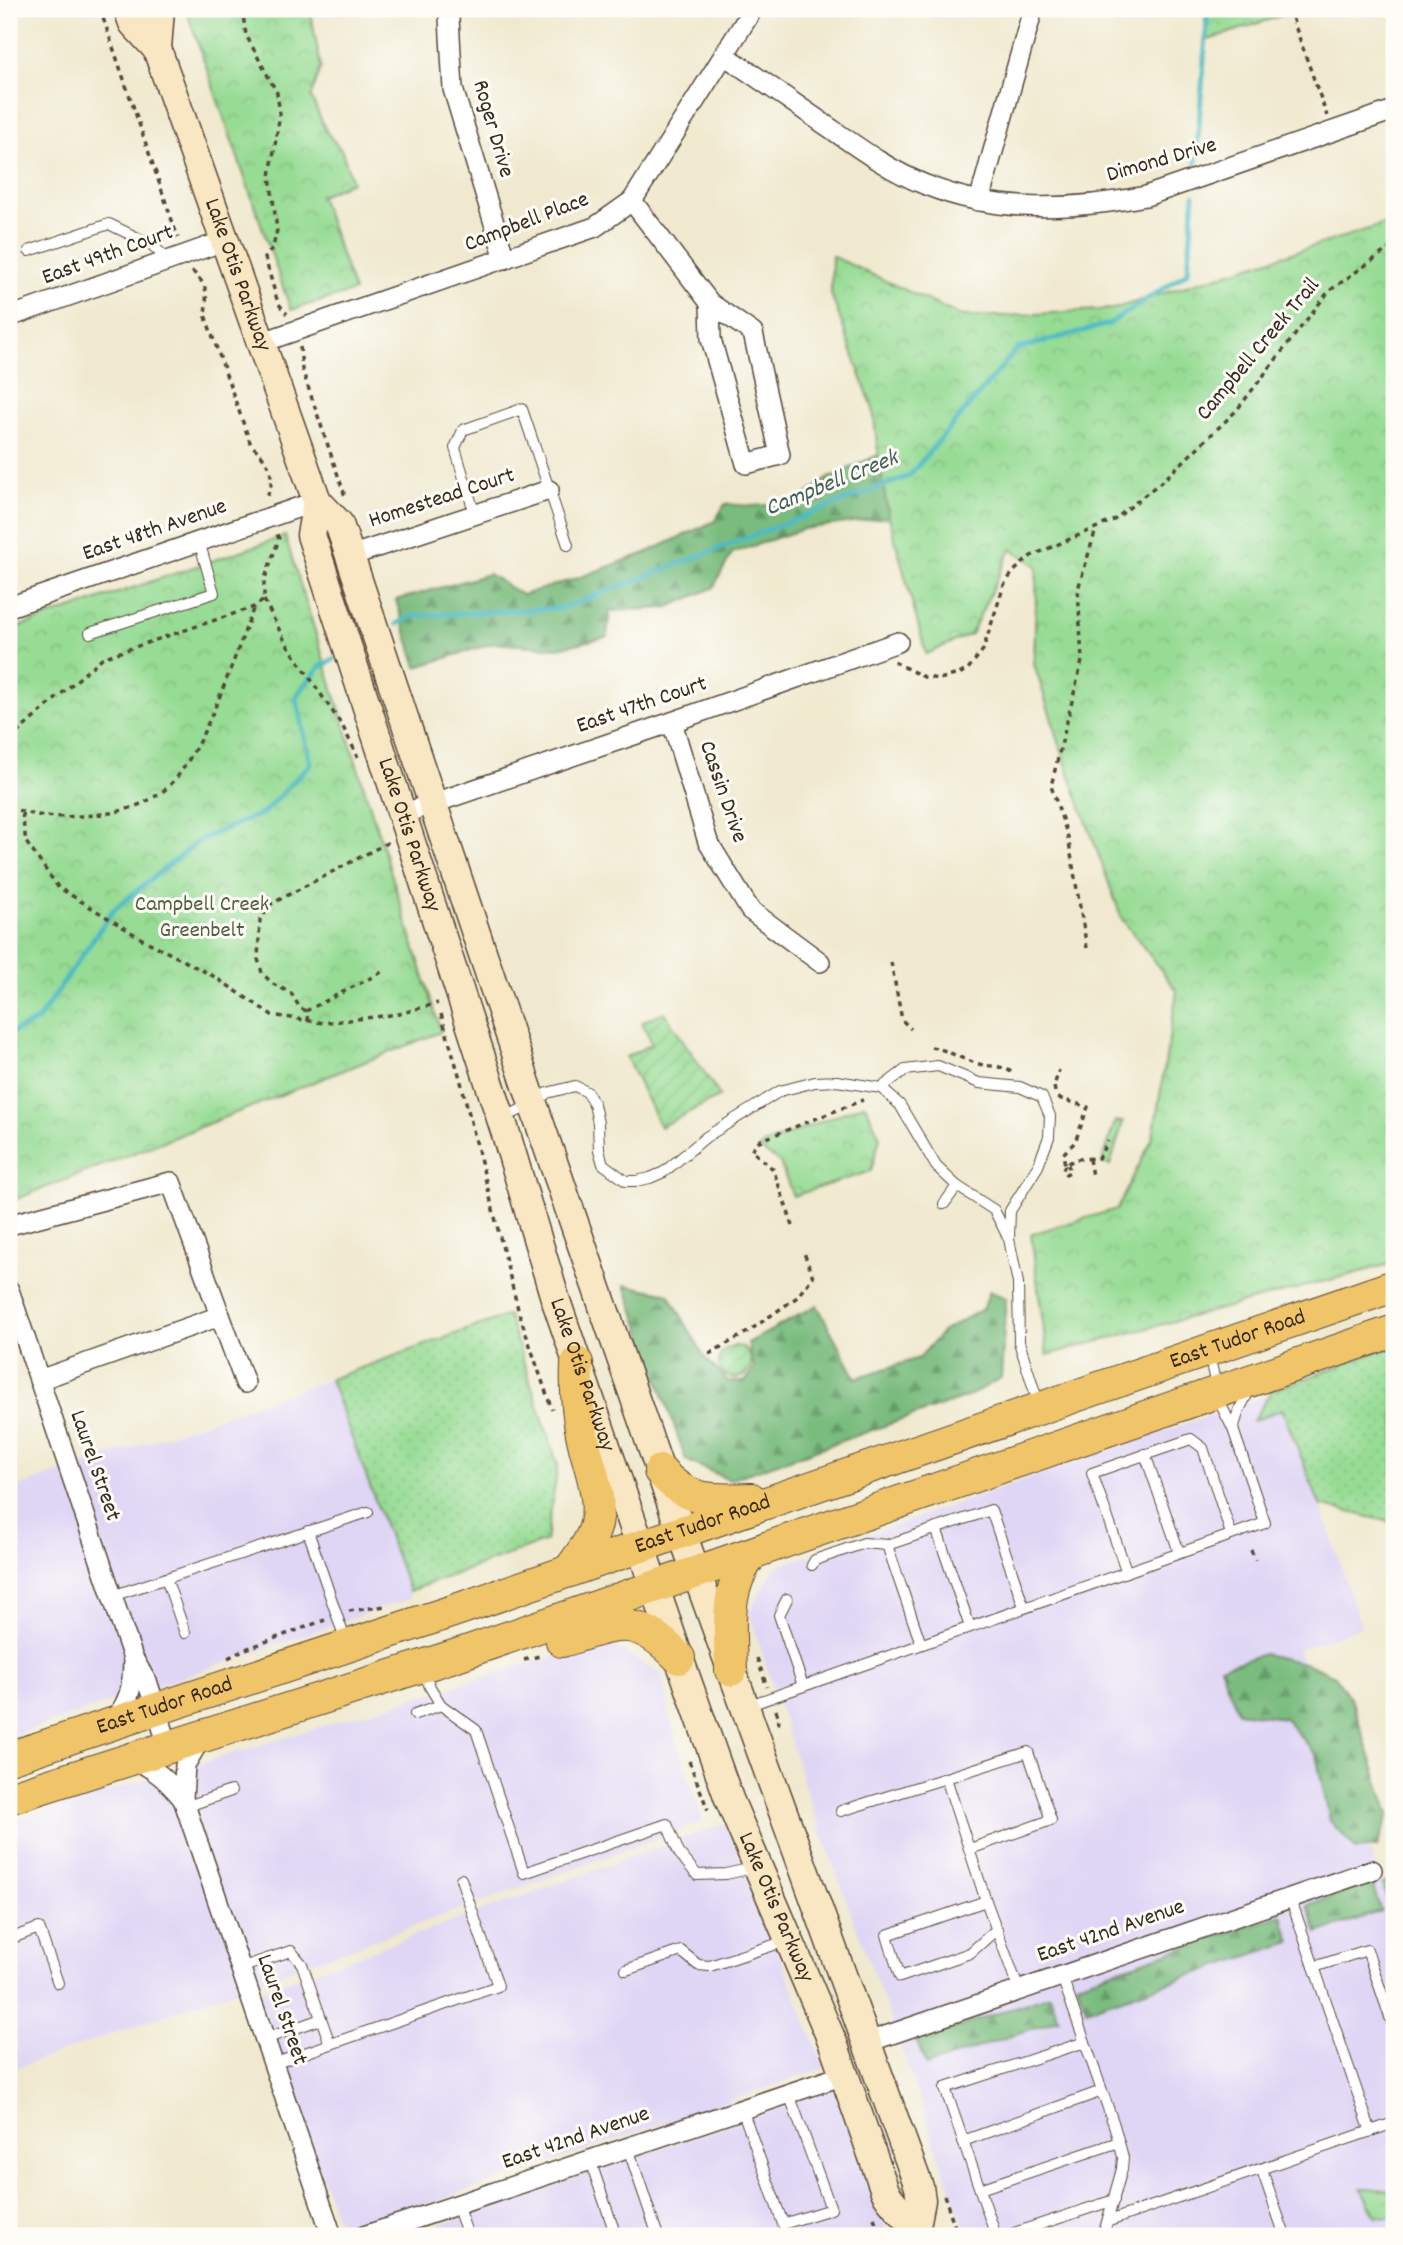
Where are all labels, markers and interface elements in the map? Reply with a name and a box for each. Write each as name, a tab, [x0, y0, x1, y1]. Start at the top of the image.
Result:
street label: Roger Drive	[462, 77, 522, 181]
street label: Dimond Drive	[1103, 130, 1221, 192]
street label: Campbell Place	[460, 184, 594, 262]
street label: Lake Otis Parkway	[195, 194, 279, 357]
street label: East 49th Court	[38, 217, 178, 295]
street label: Campbell Creek Trail	[1189, 271, 1329, 429]
water label: Campbell Creek	[761, 441, 905, 526]
street label: Homestead Court	[365, 460, 519, 538]
street label: East 48th Avenue	[78, 491, 232, 571]
street label: East 47th Court	[572, 668, 712, 744]
street label: Cassin Drive	[689, 737, 755, 847]
street label: Lake Otis Parkway	[368, 754, 449, 917]
park label: Campbell Creek Greenbelt	[135, 889, 269, 948]
street label: Lake Otis Parkway	[540, 1294, 623, 1457]
street label: East Tudor Road	[1165, 1301, 1310, 1379]
street label: Laurel Street	[60, 1406, 128, 1526]
street label: East Tudor Road	[630, 1486, 775, 1564]
street label: East Tudor Road	[92, 1669, 237, 1744]
street label: Lake Otis Parkway	[729, 1827, 822, 1988]
street label: East 42nd Avenue	[1033, 1891, 1189, 1973]
street label: Laurel Street	[247, 1950, 315, 2070]
street label: East 42nd Avenue	[498, 2098, 654, 2180]

